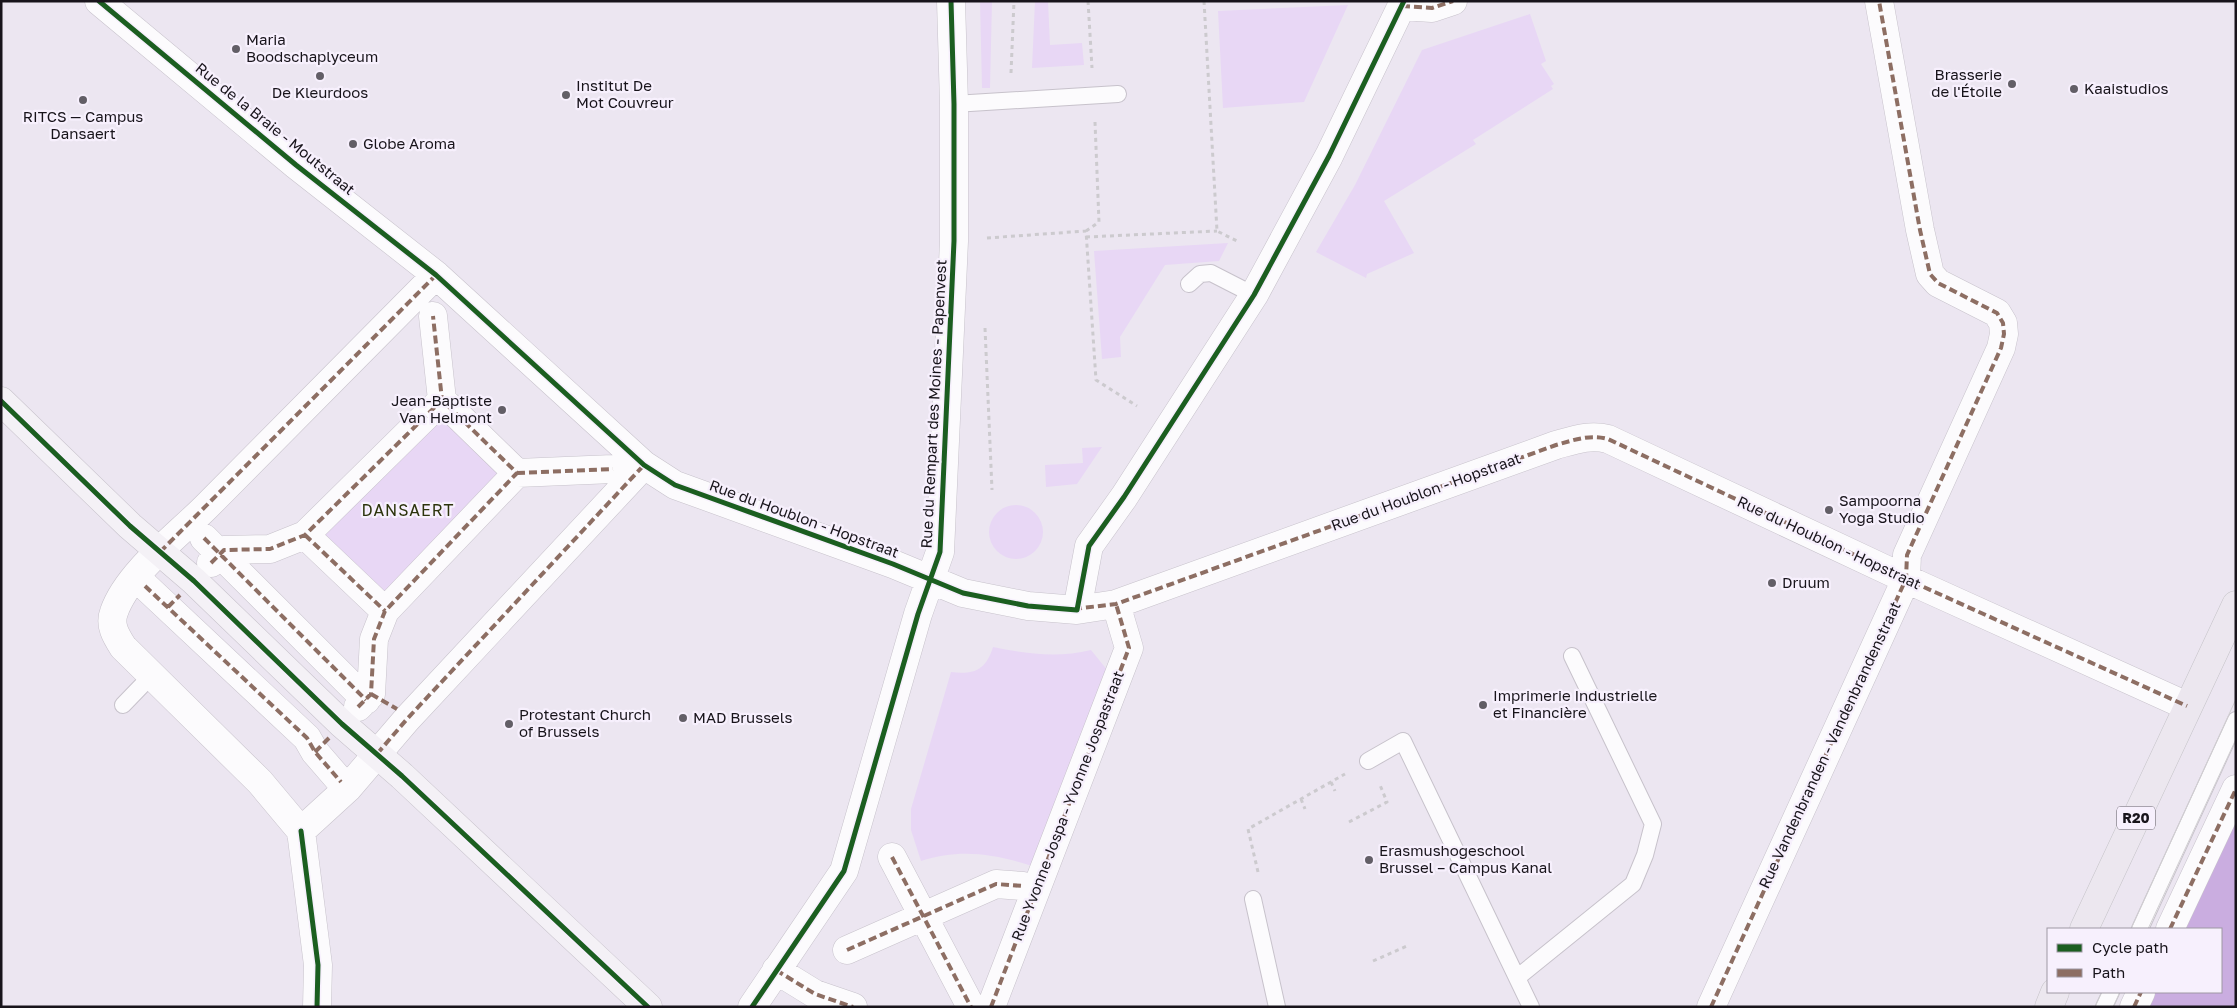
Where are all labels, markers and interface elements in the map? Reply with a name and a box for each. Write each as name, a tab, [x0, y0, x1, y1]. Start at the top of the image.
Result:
place label: Maria Boodschaplyceum	[246, 30, 378, 65]
marker: Maria Boodschaplyceum	[230, 43, 242, 55]
street label: Rue de la Braie - Moutstraat	[192, 58, 359, 198]
place label: Brasserie de l'Étoile	[1931, 65, 2002, 100]
marker: De Kleurdoos	[314, 70, 326, 82]
place label: Institut De Mot Couvreur	[576, 76, 674, 111]
marker: Brasserie de l'Étoile	[2006, 78, 2018, 90]
place label: Kaaistudios	[2084, 79, 2168, 97]
place label: De Kleurdoos	[272, 83, 368, 101]
marker: Kaaistudios	[2068, 83, 2080, 95]
marker: Institut De Mot Couvreur	[560, 89, 572, 101]
marker: RITCS — Campus Dansaert	[77, 94, 89, 106]
place label: RITCS — Campus Dansaert	[23, 107, 143, 142]
place label: Globe Aroma	[363, 134, 455, 152]
marker: Globe Aroma	[347, 138, 359, 150]
street label: Rue du Rempart des Moines - Papenvest	[916, 259, 950, 549]
place label: Jean-Baptiste Van Helmont	[391, 391, 492, 426]
marker: Jean-Baptiste Van Helmont	[496, 404, 508, 416]
street label: Rue du Houblon - Hopstraat	[1328, 448, 1523, 534]
street label: Rue du Houblon - Hopstraat	[707, 475, 902, 561]
place label: Sampoorna Yoga Studio	[1839, 491, 1924, 526]
street label: Rue du Houblon - Hopstraat	[1735, 492, 1924, 593]
district label: DANSAERT	[362, 500, 454, 520]
marker: Sampoorna Yoga Studio	[1823, 504, 1835, 516]
place label: Druum	[1782, 573, 1830, 591]
marker: Druum	[1766, 577, 1778, 589]
street label: Rue Vandenbranden - Vandenbrandenstraat	[1754, 598, 1904, 891]
street label: Rue Yvonne Jospa - Yvonne Jospastraat	[1007, 668, 1127, 943]
place label: Imprimerie Industrielle et Financière	[1493, 686, 1658, 721]
marker: Imprimerie Industrielle et Financière	[1477, 699, 1489, 711]
place label: Protestant Church of Brussels	[519, 705, 651, 740]
place label: MAD Brussels	[693, 708, 793, 726]
marker: MAD Brussels	[677, 712, 689, 724]
marker: Protestant Church of Brussels	[503, 718, 515, 730]
road number: R20	[2117, 806, 2155, 830]
place label: Erasmushogeschool Brussel – Campus Kanal	[1379, 841, 1552, 876]
marker: Erasmushogeschool Brussel – Campus Kanal	[1363, 854, 1375, 866]
legend	[2047, 928, 2222, 993]
text: Cycle path	[2092, 938, 2168, 956]
text: Path	[2092, 963, 2125, 981]

